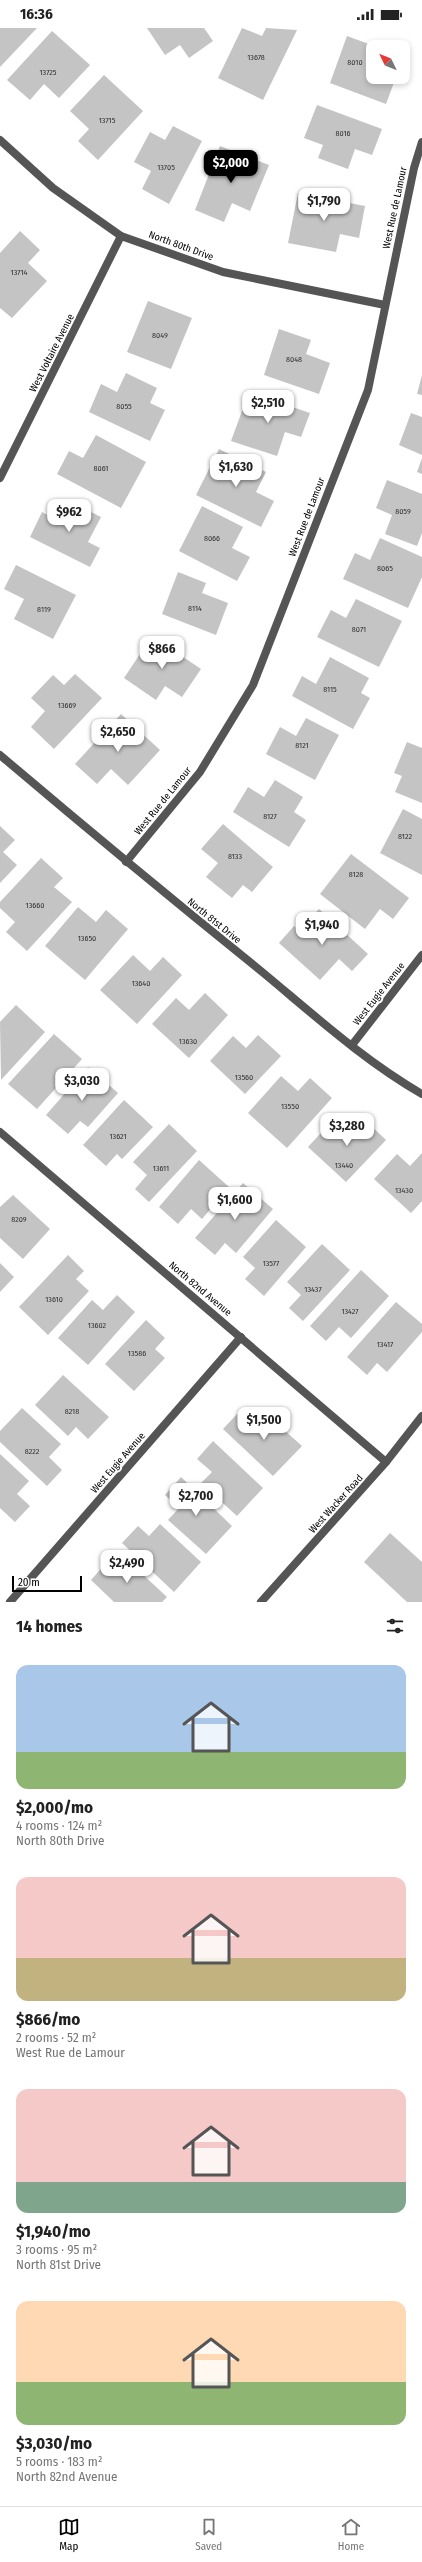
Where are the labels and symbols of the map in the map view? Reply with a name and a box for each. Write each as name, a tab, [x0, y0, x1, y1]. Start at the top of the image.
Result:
north arrow	[366, 40, 410, 84]
house number: 13678	[247, 53, 265, 62]
house number: 8010	[347, 58, 363, 67]
house number: 13725	[39, 68, 57, 77]
house number: 13715	[99, 116, 116, 125]
house number: 8016	[335, 129, 351, 138]
pin: $2,000	[198, 150, 264, 184]
house number: 13705	[157, 163, 175, 172]
street label: West Rue de Lamour	[380, 165, 410, 250]
pin: $1,790	[291, 188, 357, 222]
street label: North 80th Drive	[147, 229, 215, 263]
house number: 13714	[11, 268, 28, 277]
street label: West Voltaire Avenue	[27, 312, 77, 394]
house number: 8049	[152, 331, 168, 340]
house number: 8048	[286, 355, 302, 364]
pin: $2,510	[235, 390, 301, 424]
house number: 8055	[116, 402, 132, 411]
pin: $1,630	[203, 454, 269, 488]
house number: 8061	[94, 464, 108, 473]
street label: West Rue de Lamour	[286, 475, 328, 558]
pin: $962	[45, 499, 93, 533]
house number: 8059	[395, 507, 411, 516]
house number: 8066	[204, 534, 220, 543]
house number: 8065	[377, 564, 393, 573]
house number: 8114	[188, 604, 202, 613]
house number: 8119	[37, 605, 51, 614]
house number: 8071	[352, 625, 366, 634]
pin: $866	[138, 636, 186, 670]
house number: 8115	[323, 685, 337, 694]
house number: 13669	[58, 701, 76, 710]
pin: $2,650	[85, 719, 151, 753]
house number: 8121	[295, 741, 309, 750]
street label: West Rue de Lamour	[132, 764, 194, 837]
house number: 8127	[263, 812, 278, 821]
house number: 8122	[398, 832, 412, 841]
house number: 8133	[228, 852, 242, 861]
house number: 8128	[349, 870, 363, 879]
street label: North 81st Drive	[185, 896, 243, 946]
house number: 13660	[26, 901, 44, 910]
pin: $1,940	[289, 912, 355, 946]
house number: 13650	[78, 934, 96, 943]
street label: West Eugie Avenue	[351, 960, 407, 1028]
house number: 13640	[132, 979, 150, 988]
house number: 13630	[179, 1037, 197, 1046]
pin: $3,030	[49, 1068, 115, 1102]
house number: 13560	[235, 1073, 253, 1082]
house number: 13550	[281, 1102, 299, 1111]
pin: $3,280	[314, 1113, 380, 1147]
house number: 13621	[109, 1132, 127, 1141]
house number: 13440	[335, 1161, 353, 1170]
house number: 13611	[153, 1164, 169, 1173]
house number: 13430	[395, 1186, 413, 1195]
pin: $1,600	[202, 1187, 268, 1221]
house number: 8209	[11, 1215, 27, 1224]
street label: North 82nd Avenue	[166, 1259, 234, 1319]
house number: 13577	[263, 1259, 280, 1268]
house number: 13437	[304, 1285, 322, 1294]
house number: 13610	[45, 1295, 63, 1304]
house number: 13427	[341, 1307, 359, 1316]
house number: 13602	[88, 1321, 107, 1330]
house number: 13417	[377, 1340, 394, 1349]
house number: 13586	[128, 1349, 146, 1358]
house number: 8218	[65, 1407, 79, 1416]
pin: $1,500	[231, 1407, 297, 1441]
street label: West Eugie Avenue	[88, 1430, 148, 1496]
house number: 8222	[25, 1447, 40, 1456]
street label: West Wacker Road	[307, 1472, 365, 1536]
pin: $2,700	[163, 1483, 229, 1517]
pin: $2,490	[94, 1550, 160, 1584]
scale bar	[12, 1574, 82, 1593]

